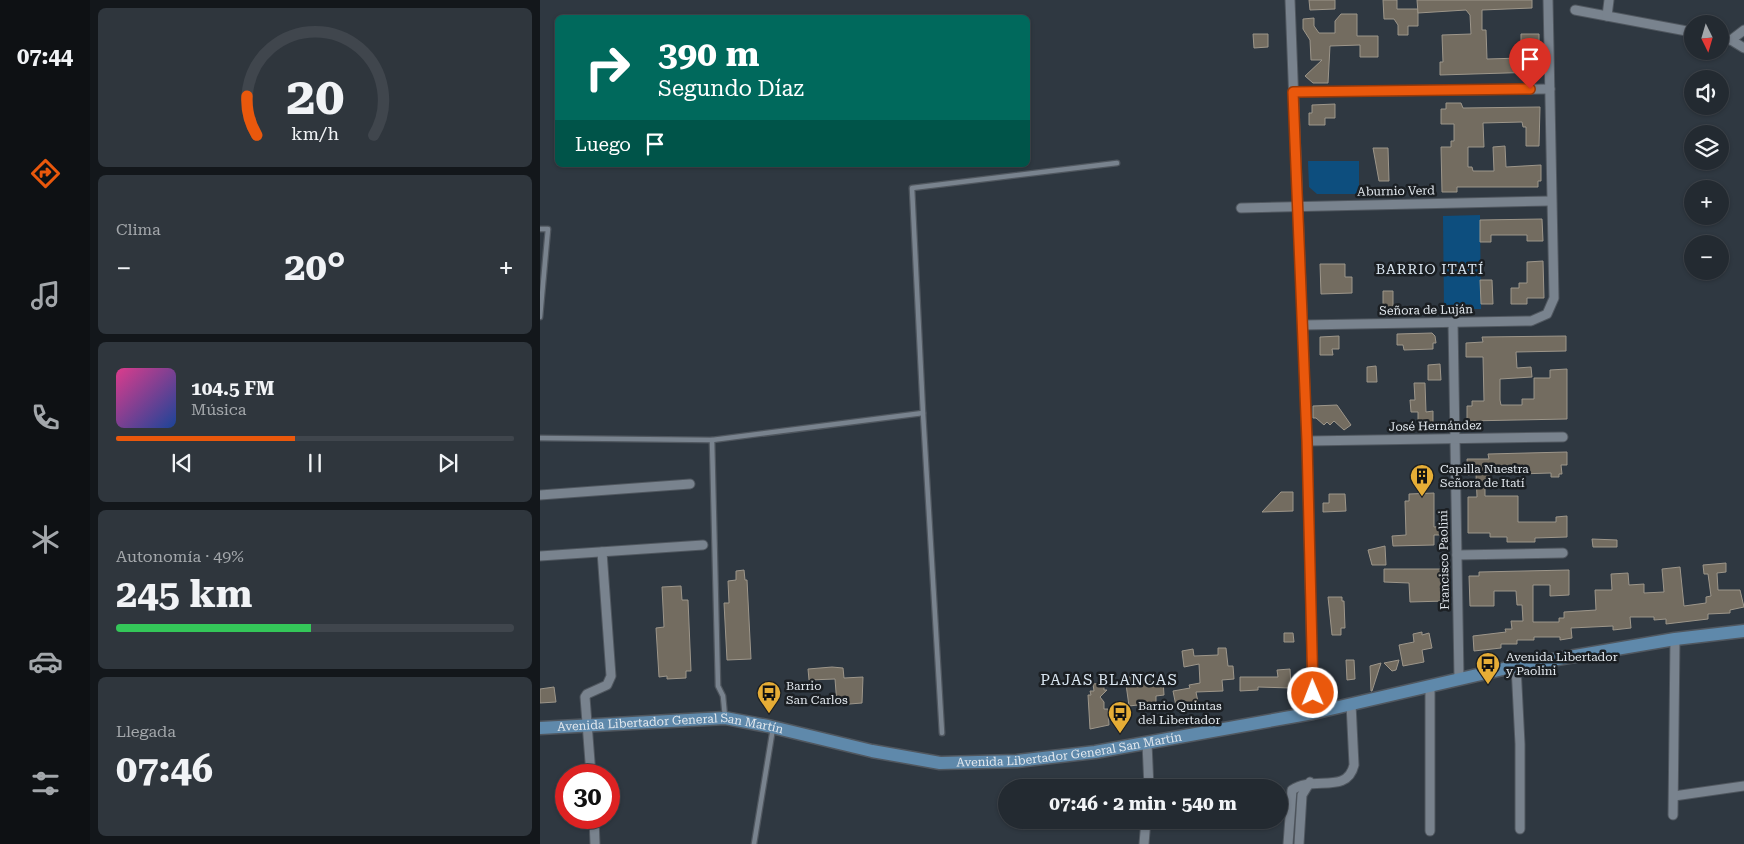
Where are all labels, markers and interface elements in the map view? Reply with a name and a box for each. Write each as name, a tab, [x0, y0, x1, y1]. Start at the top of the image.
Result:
north arrow	[1684, 15, 1729, 60]
map controls	[1684, 15, 1729, 280]
text: 390 m	[658, 34, 759, 75]
icon: right	[575, 35, 640, 100]
pin	[1509, 38, 1551, 89]
text: 07:44	[17, 44, 73, 69]
icon: arrive	[1516, 45, 1544, 73]
text: 20	[286, 66, 344, 127]
button: sound	[1684, 70, 1729, 115]
text: Segundo Díaz	[658, 76, 804, 101]
text: km/h	[291, 123, 339, 144]
button: layers	[1684, 125, 1729, 170]
icon: arrive	[641, 130, 669, 158]
text: Luego	[575, 133, 631, 156]
icon: directions	[28, 156, 63, 191]
button: +	[1684, 180, 1729, 225]
street label: Aburnio Verd	[1357, 183, 1435, 199]
text: Clima	[116, 220, 161, 239]
button: −	[1684, 235, 1729, 280]
text: 20°	[284, 245, 346, 289]
text: −	[116, 252, 132, 285]
text: +	[498, 252, 514, 285]
district label: BARRIO ITATÍ	[1376, 261, 1484, 277]
icon: music	[28, 278, 63, 313]
street label: Señora de Luján	[1379, 302, 1473, 318]
text: 104.5 FM	[191, 377, 274, 400]
icon: phone	[28, 400, 63, 435]
text: Música	[191, 400, 246, 419]
street label: José Hernández	[1389, 418, 1482, 434]
icon: previous	[168, 449, 196, 477]
icon: pause	[301, 449, 329, 477]
icon: next	[434, 449, 462, 477]
place label: Capilla Nuestra Señora de Itatí	[1440, 462, 1529, 490]
building icon: Capilla Nuestra Señora de Itatí	[1409, 463, 1435, 497]
street label: Francisco Paolini	[1436, 510, 1452, 610]
icon: climate	[28, 522, 63, 557]
text: Autonomía · 49%	[116, 547, 244, 566]
text: 245 km	[116, 572, 252, 616]
icon: car	[28, 644, 63, 679]
place label: Avenida Libertador y Paolini	[1506, 650, 1618, 678]
bus stop icon: Avenida Libertador y Paolini	[1475, 651, 1501, 685]
position arrow	[1286, 666, 1338, 718]
district label: PAJAS BLANCAS	[1040, 671, 1178, 689]
place label: Barrio San Carlos	[786, 679, 848, 707]
bus stop icon: Barrio San Carlos	[756, 680, 782, 714]
place label: Barrio Quintas del Libertador	[1138, 699, 1222, 727]
bus stop icon: Barrio Quintas del Libertador	[1107, 700, 1133, 734]
street label: Avenida Libertador General San Martín	[557, 711, 785, 737]
text: Llegada	[116, 722, 176, 741]
street label: Avenida Libertador General San Martín	[956, 730, 1183, 770]
text: 07:46	[116, 747, 213, 791]
speed limit sign: 30	[555, 764, 620, 829]
icon: filters	[28, 766, 63, 801]
text: 07:46 · 2 min · 540 m	[1049, 792, 1237, 815]

